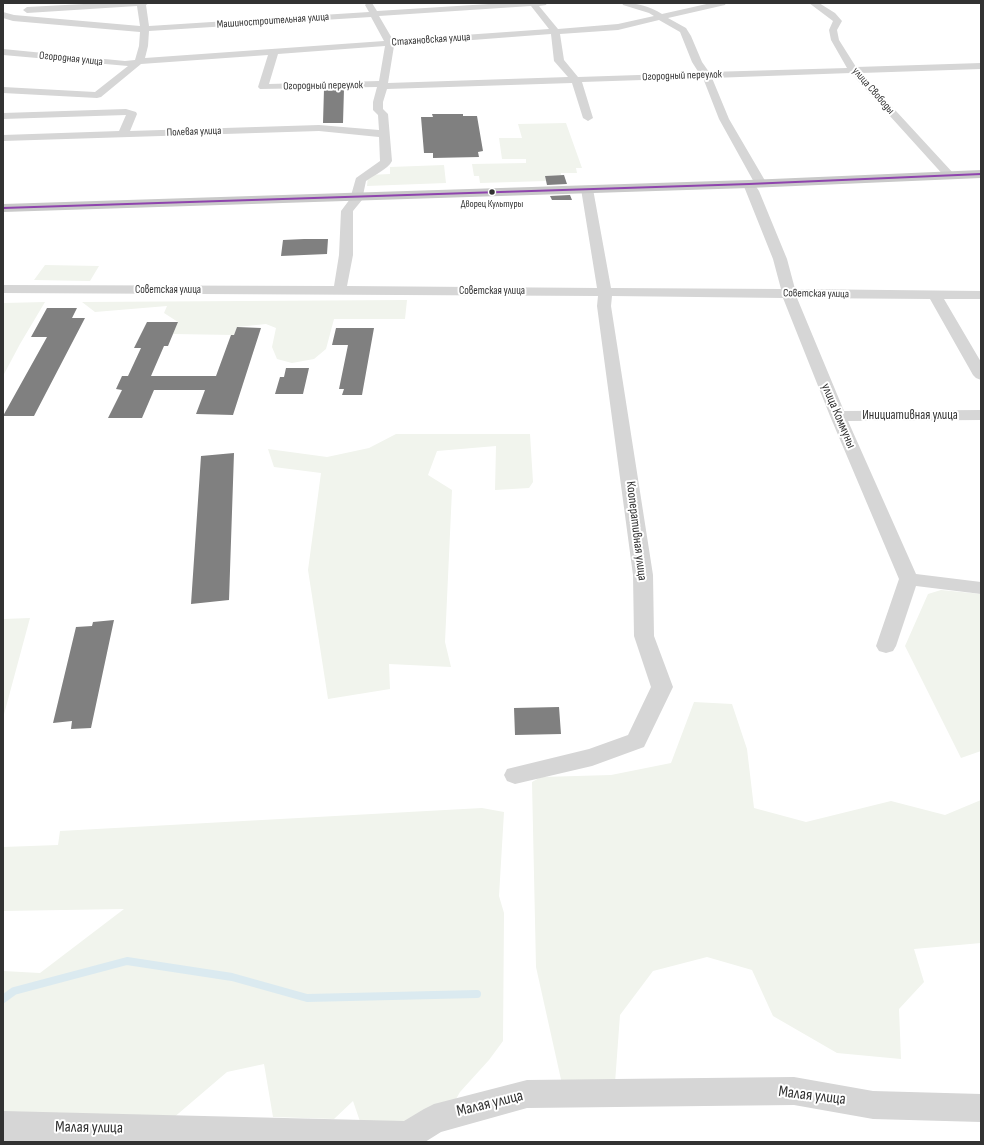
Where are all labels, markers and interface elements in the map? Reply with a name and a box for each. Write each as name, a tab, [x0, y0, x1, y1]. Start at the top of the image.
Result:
street label: Машиностроительная улица	[216, 10, 330, 32]
street label: Стахановская улица	[391, 31, 471, 49]
street label: Огородная улица	[38, 49, 104, 69]
street label: улица Свободы	[849, 65, 897, 117]
street label: Огородный переулок	[642, 68, 722, 84]
street label: Огородный переулок	[283, 79, 363, 93]
street label: Полевая улица	[166, 124, 222, 140]
marker: Дворец Культуры	[487, 187, 497, 197]
place label: Дворец Культуры	[461, 198, 523, 210]
street label: Советская улица	[135, 283, 201, 297]
street label: Советская улица	[459, 284, 525, 298]
street label: Советская улица	[783, 287, 849, 301]
street label: улица Коммуны	[817, 381, 859, 451]
street label: Инициативная улица	[862, 408, 958, 424]
street label: Кооперативная улица	[622, 481, 650, 581]
street label: Малая улица	[777, 1082, 847, 1110]
street label: Малая улица	[455, 1086, 525, 1122]
street label: Малая улица	[55, 1118, 123, 1138]

